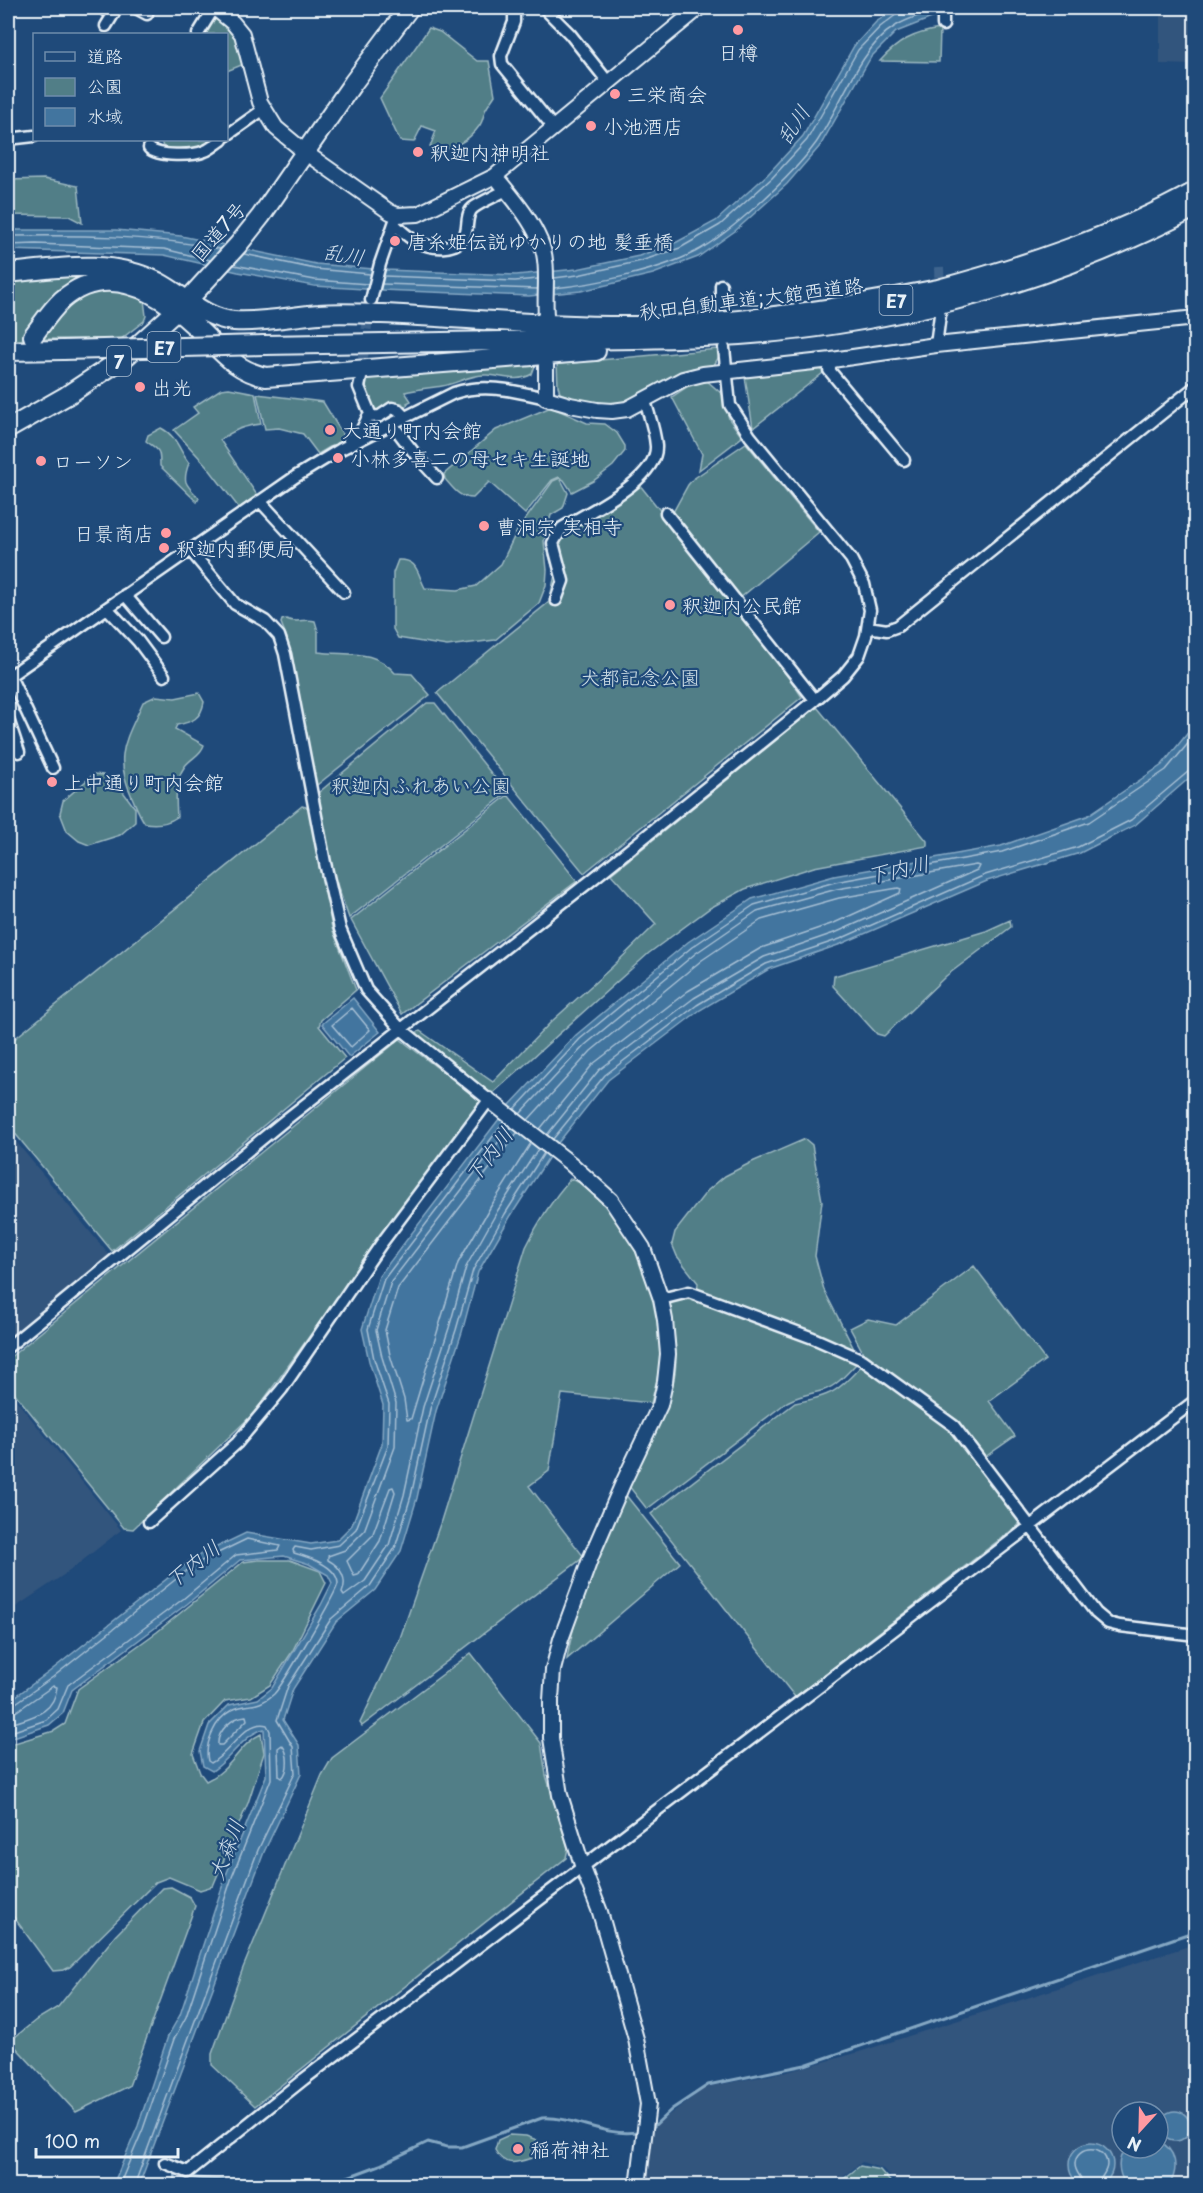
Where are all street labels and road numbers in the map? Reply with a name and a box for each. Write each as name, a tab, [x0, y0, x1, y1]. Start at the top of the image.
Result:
street label: 国道7号	[183, 194, 253, 268]
street label: 秋田自動車道;大館西道路	[637, 269, 865, 327]
road number: E7	[880, 285, 912, 315]
road number: E7	[148, 332, 180, 362]
road number: 7	[107, 346, 131, 376]

